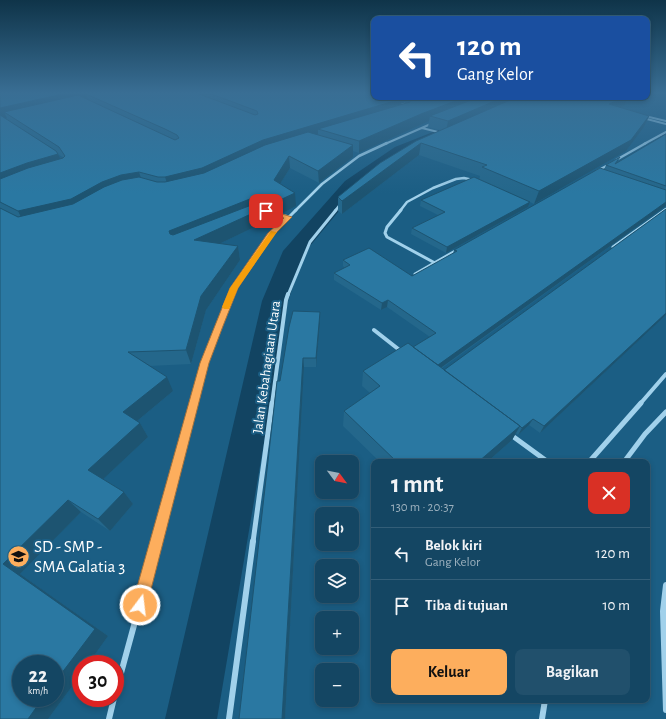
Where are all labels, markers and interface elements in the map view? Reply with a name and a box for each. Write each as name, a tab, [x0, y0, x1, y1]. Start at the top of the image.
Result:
icon: left	[391, 32, 443, 84]
text: 120 m	[457, 33, 522, 61]
text: Gang Kelor	[457, 66, 533, 84]
pin	[249, 194, 283, 228]
icon: arrive	[255, 200, 277, 222]
street label: Jalan Kebahagiaan Utara	[251, 299, 283, 434]
north arrow	[315, 455, 359, 499]
map controls	[315, 455, 359, 707]
button: close	[588, 472, 630, 514]
text: 1 mnt	[391, 473, 443, 497]
text: 130 m · 20:37	[391, 501, 454, 514]
button: sound	[315, 507, 359, 551]
place label: SD - SMP - SMA Galatia 3	[34, 538, 125, 575]
text: Belok kiri	[425, 538, 482, 553]
school or university icon: SD - SMP - SMA Galatia 3	[6, 543, 32, 569]
icon: left	[391, 543, 413, 565]
text: 120 m	[596, 546, 630, 561]
text: Gang Kelor	[425, 556, 480, 569]
button: layers	[315, 559, 359, 603]
position arrow	[119, 584, 161, 626]
icon: arrive	[391, 595, 413, 617]
text: Tiba di tujuan	[425, 598, 508, 613]
text: 10 m	[602, 598, 630, 613]
button: +	[315, 611, 359, 655]
button: Keluar	[391, 649, 507, 695]
button: Bagikan	[515, 649, 630, 695]
speed limit sign: 30	[72, 655, 124, 707]
button: −	[315, 663, 359, 707]
text: 22	[29, 666, 47, 686]
text: km/h	[28, 686, 48, 696]

